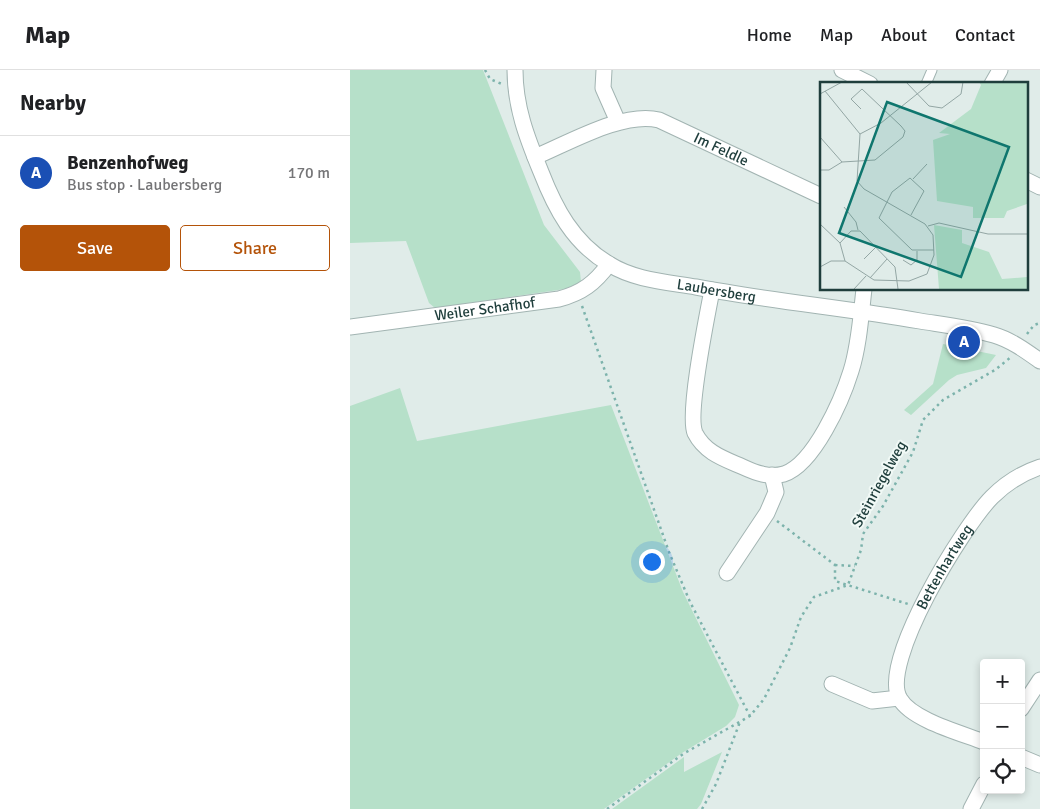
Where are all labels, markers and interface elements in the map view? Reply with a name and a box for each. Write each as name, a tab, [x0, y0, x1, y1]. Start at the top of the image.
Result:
text: Map	[25, 20, 70, 50]
text: Home	[747, 24, 792, 46]
text: Map	[820, 24, 853, 46]
text: About	[881, 24, 927, 46]
text: Contact	[955, 24, 1015, 46]
inset map	[820, 82, 1028, 290]
text: Nearby	[20, 90, 86, 116]
street label: Im Feldle	[691, 129, 751, 170]
text: Benzenhofweg	[67, 151, 188, 175]
text: A	[31, 163, 41, 183]
text: 170 m	[288, 163, 330, 183]
text: Bus stop · Laubersberg	[67, 175, 222, 195]
button: Save	[20, 225, 170, 271]
button: Share	[180, 225, 330, 271]
street label: Laubersberg	[676, 275, 757, 306]
street label: Weiler Schafhof	[433, 293, 537, 325]
pin: A	[948, 323, 980, 361]
street label: Steinriegelweg	[848, 437, 910, 530]
street label: Bettenhartweg	[913, 521, 977, 613]
your location	[639, 549, 665, 575]
map controls	[980, 659, 1025, 794]
button: +	[980, 659, 1025, 704]
button: −	[980, 704, 1025, 749]
button: locate	[980, 749, 1025, 794]

